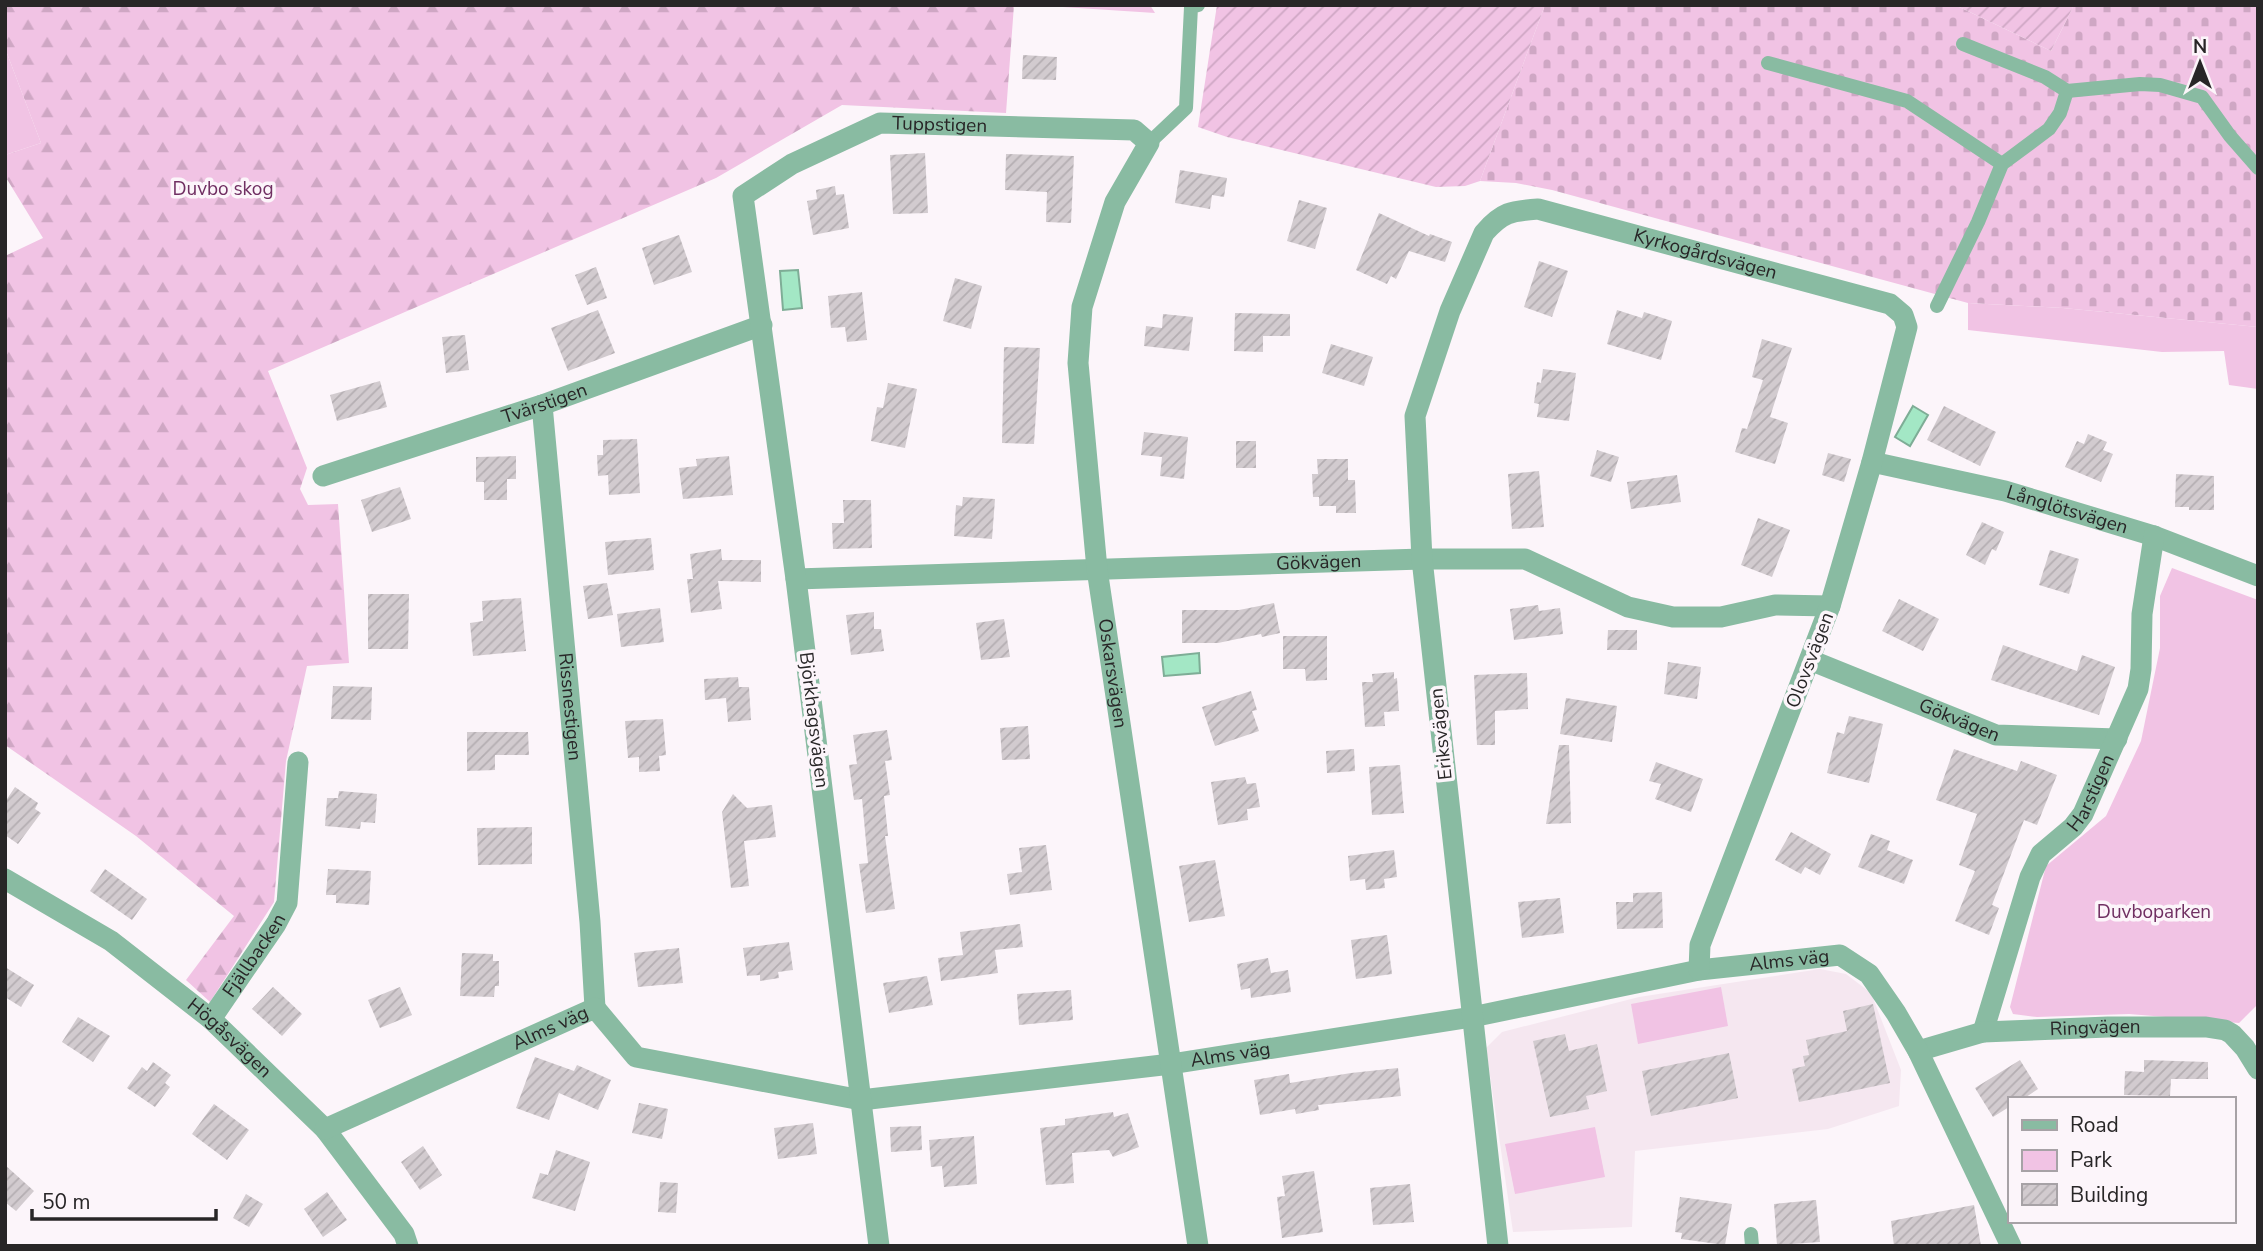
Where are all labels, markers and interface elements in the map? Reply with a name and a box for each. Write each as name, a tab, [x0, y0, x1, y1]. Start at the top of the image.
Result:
north arrow	[2165, 28, 2235, 98]
text: N	[2193, 34, 2207, 60]
street label: Tuppstigen	[892, 110, 987, 139]
park label: Duvbo skog	[172, 176, 274, 202]
street label: Kyrkogårdsvägen	[1631, 222, 1780, 286]
street label: Tvärstigen	[498, 377, 591, 430]
street label: Långlötsvägen	[2003, 479, 2131, 540]
street label: Gökvägen	[1276, 548, 1362, 577]
street label: Olovsvägen	[1780, 608, 1840, 712]
street label: Oskarsvägen	[1092, 617, 1134, 730]
street label: Rissnestigen	[552, 651, 588, 762]
street label: Björkhagsvägen	[793, 651, 835, 789]
street label: Eriksvägen	[1423, 687, 1459, 781]
street label: Gökvägen	[1915, 692, 2004, 748]
street label: Harstigen	[2061, 750, 2121, 837]
park label: Duvboparken	[2097, 899, 2211, 925]
street label: Fjällbacken	[217, 909, 292, 1003]
street label: Alms väg	[1748, 943, 1831, 978]
street label: Högåsvägen	[182, 992, 277, 1084]
street label: Alms väg	[508, 1000, 592, 1056]
street label: Ringvägen	[2049, 1014, 2141, 1042]
street label: Alms väg	[1189, 1036, 1272, 1074]
legend	[2008, 1097, 2235, 1223]
text: Road	[2070, 1111, 2119, 1139]
text: Park	[2070, 1146, 2112, 1174]
scale bar	[32, 1178, 215, 1222]
text: Building	[2070, 1181, 2148, 1209]
text: 50 m	[42, 1188, 91, 1216]

